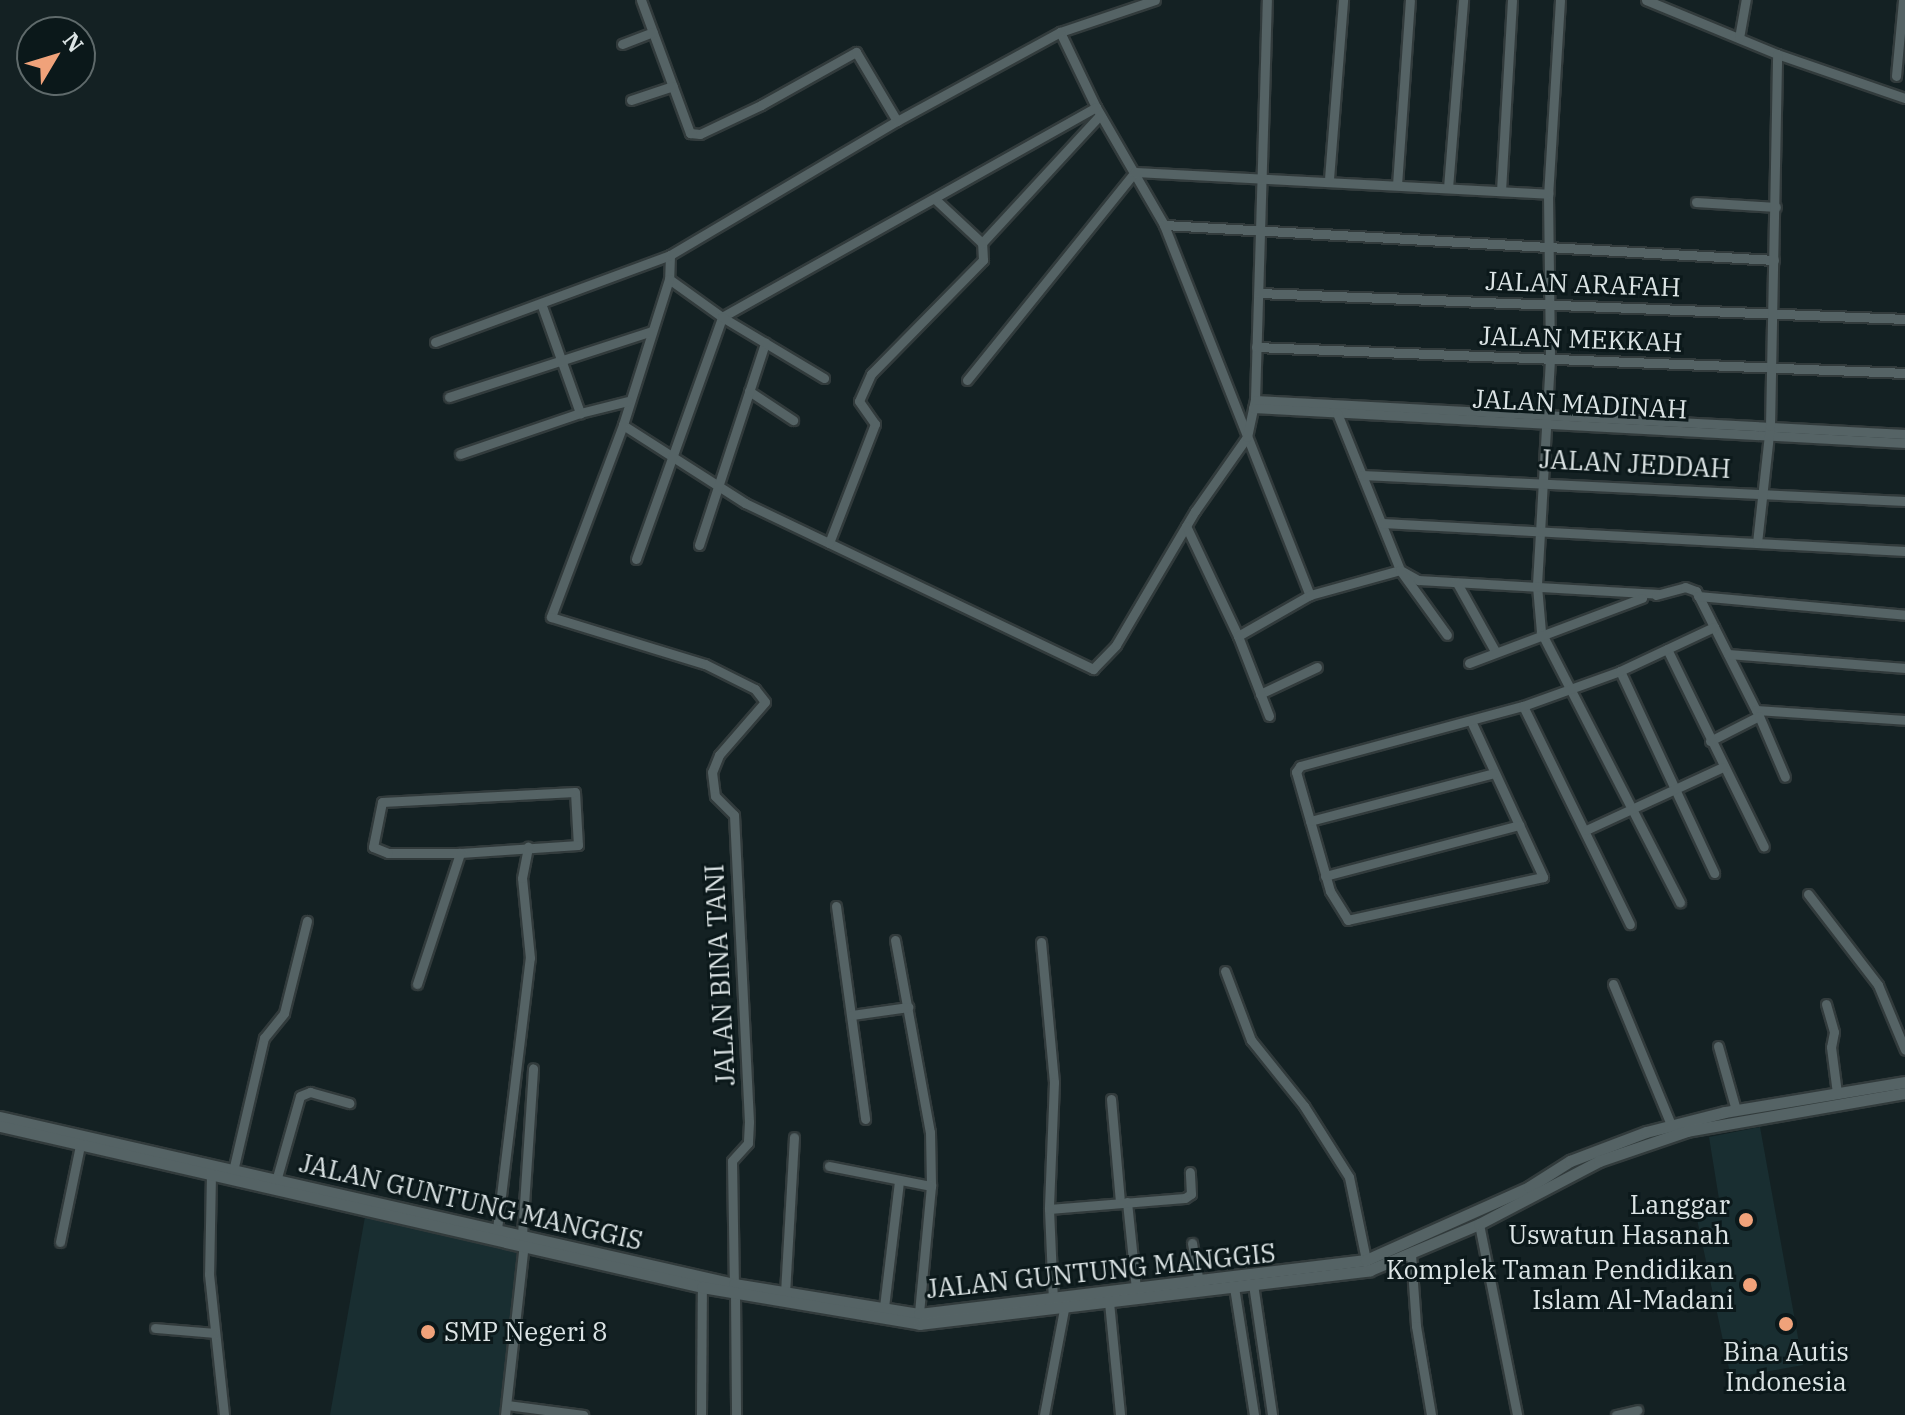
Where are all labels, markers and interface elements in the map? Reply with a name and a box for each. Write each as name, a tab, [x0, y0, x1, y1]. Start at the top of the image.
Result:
north arrow	[16, 16, 96, 96]
text: N	[57, 26, 91, 58]
street label: JALAN ARAFAH	[1485, 265, 1681, 303]
street label: JALAN MEKKAH	[1479, 320, 1683, 358]
street label: JALAN MADINAH	[1472, 383, 1688, 425]
street label: JALAN JEDDAH	[1538, 443, 1732, 485]
street label: JALAN BINA TANI	[699, 863, 741, 1087]
street label: JALAN GUNTUNG MANGGIS	[296, 1147, 646, 1257]
place label: Langgar Uswatun Hasanah	[1508, 1189, 1730, 1250]
marker: Langgar Uswatun Hasanah	[1737, 1211, 1755, 1229]
street label: JALAN GUNTUNG MANGGIS	[925, 1237, 1277, 1305]
place label: Komplek Taman Pendidikan Islam Al-Madani	[1386, 1254, 1734, 1316]
marker: Komplek Taman Pendidikan Islam Al-Madani	[1741, 1276, 1759, 1294]
marker: Bina Autis Indonesia	[1777, 1315, 1795, 1333]
place label: SMP Negeri 8	[444, 1316, 608, 1348]
marker: SMP Negeri 8	[419, 1323, 437, 1341]
place label: Bina Autis Indonesia	[1723, 1336, 1849, 1398]

